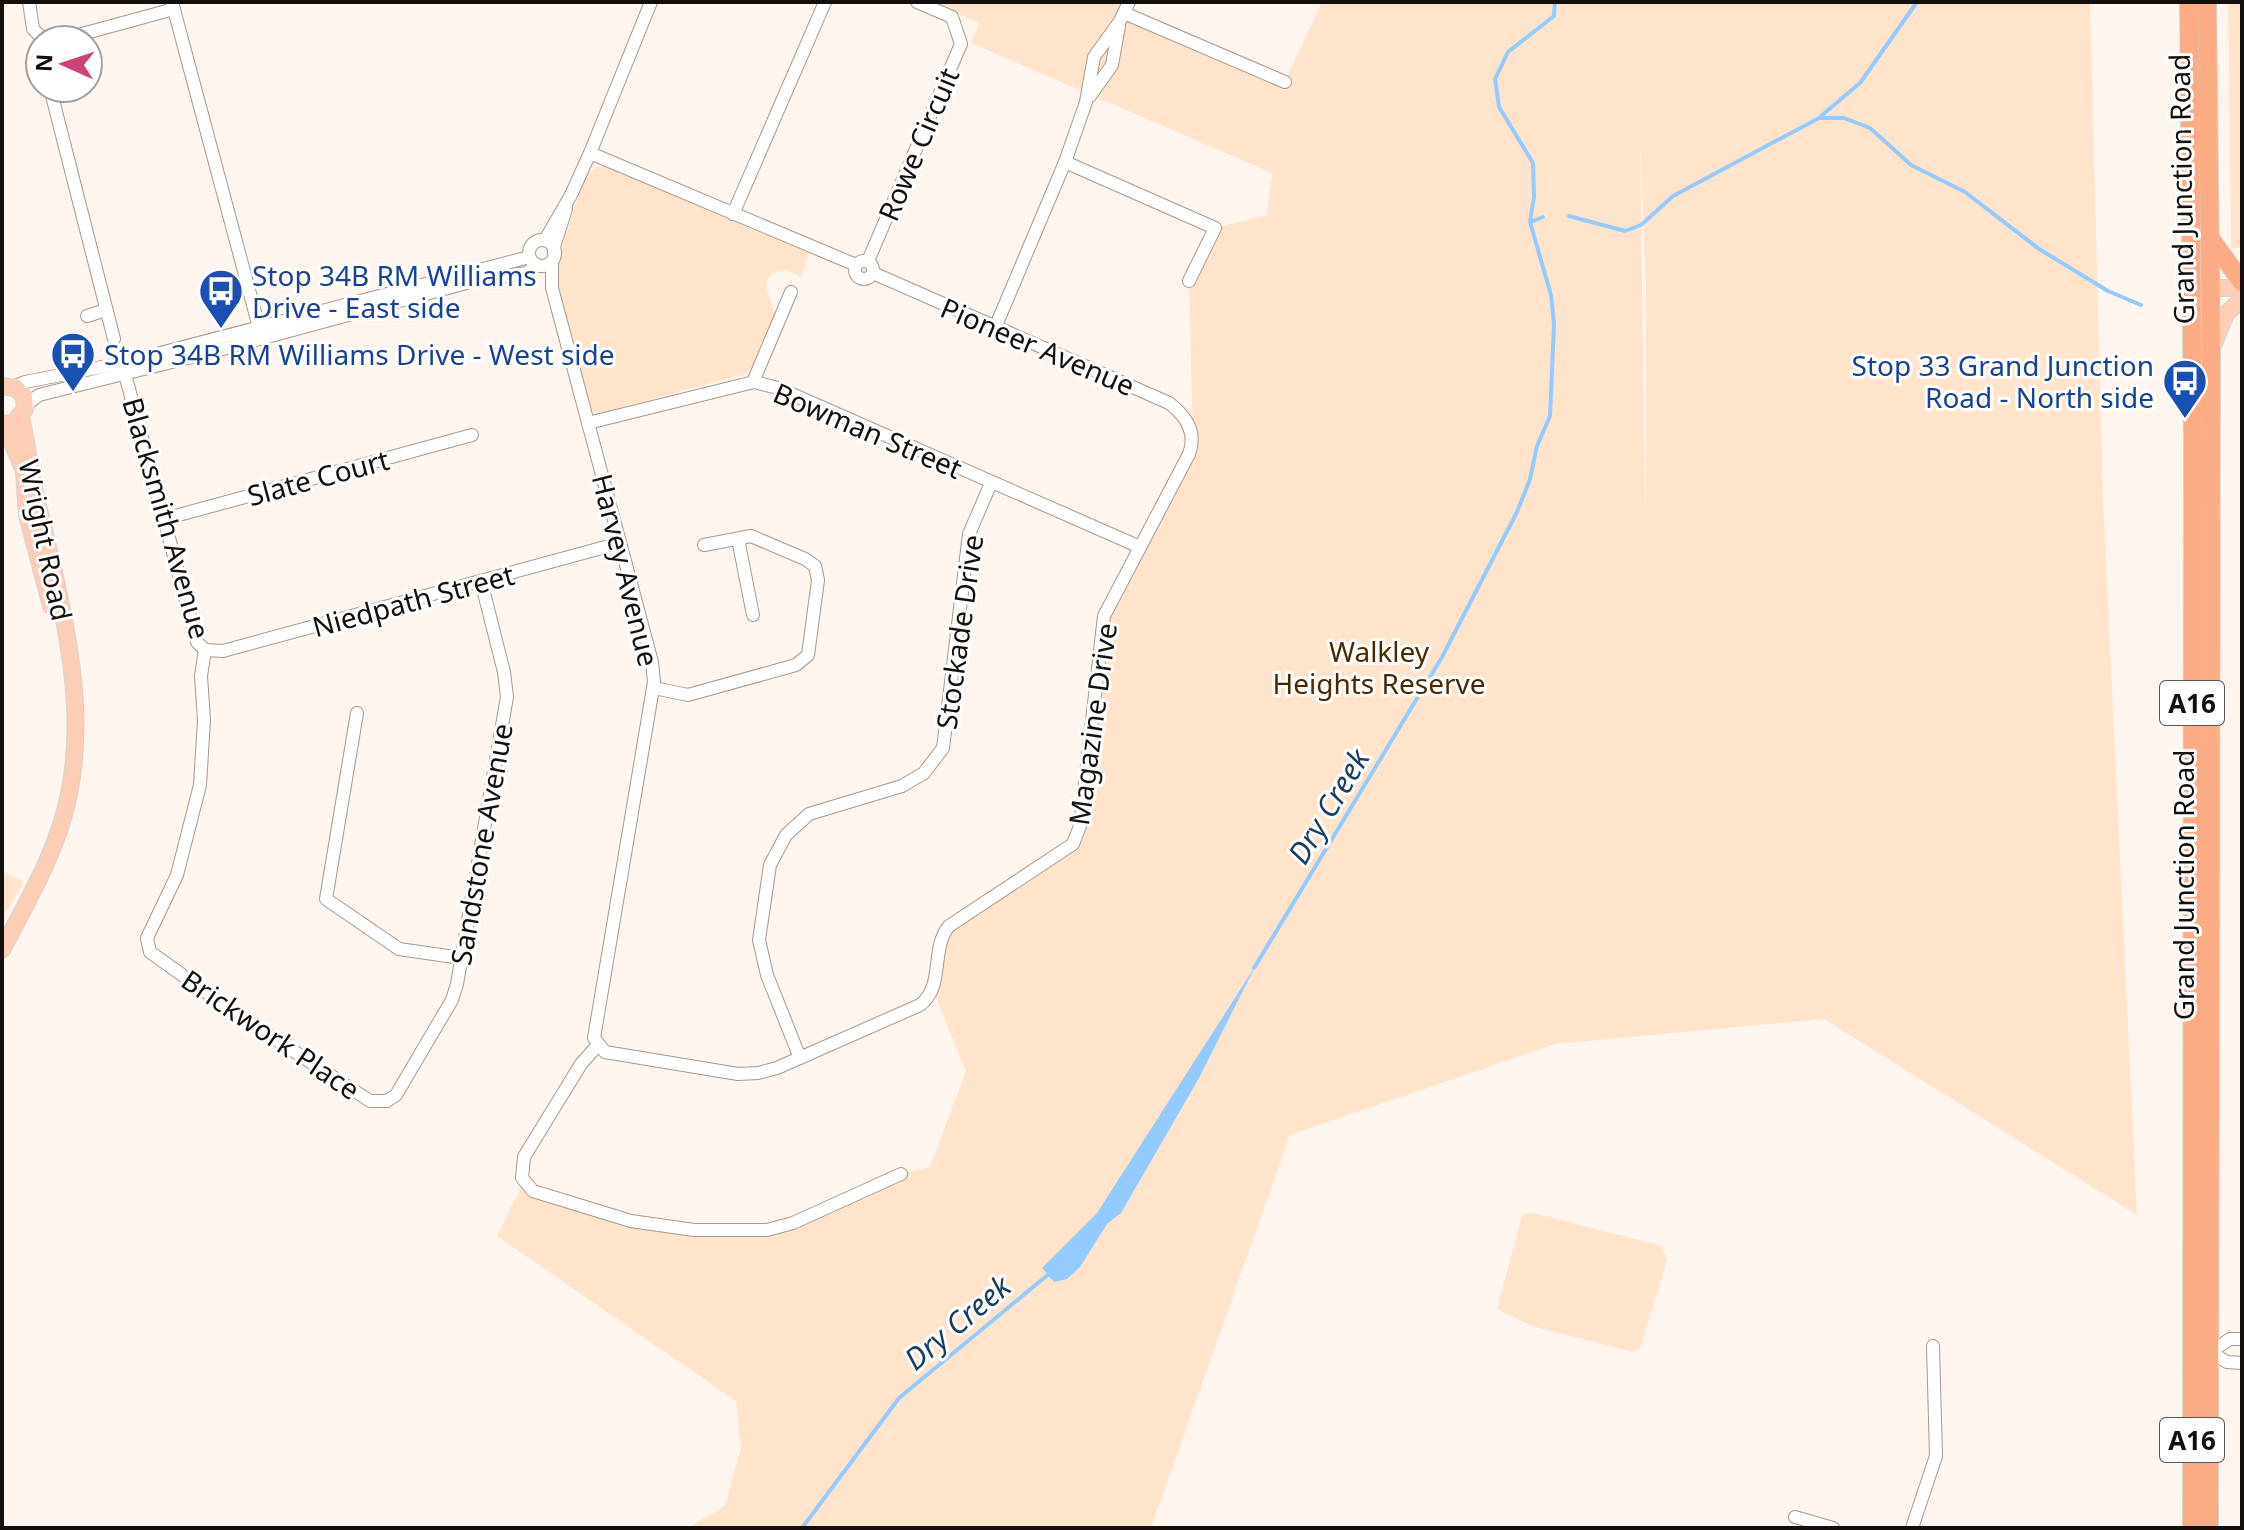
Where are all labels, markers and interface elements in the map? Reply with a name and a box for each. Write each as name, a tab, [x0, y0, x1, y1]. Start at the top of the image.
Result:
north arrow	[24, 24, 104, 104]
text: N	[28, 53, 58, 73]
street label: Grand Junction Road	[2160, 53, 2202, 325]
street label: Rowe Circuit	[869, 62, 967, 226]
place label: Stop 34B RM Williams Drive - East side	[252, 256, 537, 326]
bus stop icon: Stop 34B RM Williams Drive - East side	[197, 267, 245, 330]
street label: Pioneer Avenue	[935, 288, 1141, 404]
bus stop icon: Stop 34B RM Williams Drive - West side	[49, 330, 97, 393]
place label: Stop 34B RM Williams Drive - West side	[104, 335, 615, 373]
place label: Stop 33 Grand Junction Road - North side	[1852, 346, 2154, 416]
bus stop icon: Stop 33 Grand Junction Road - North side	[2161, 357, 2209, 420]
street label: Bowman Street	[768, 373, 968, 487]
street label: Blacksmith Avenue	[114, 393, 220, 643]
street label: Slate Court	[243, 440, 393, 514]
street label: Wright Road	[10, 456, 82, 624]
street label: Harvey Avenue	[584, 470, 668, 670]
street label: Stockade Drive	[927, 532, 991, 732]
street label: Niedpath Street	[308, 555, 518, 645]
street label: Magazine Drive	[1059, 620, 1125, 828]
park label: Walkley Heights Reserve	[1272, 632, 1486, 702]
road number: A16	[2160, 681, 2224, 725]
street label: Sandstone Avenue	[441, 720, 521, 968]
water label: Dry Creek	[1278, 740, 1379, 871]
street label: Grand Junction Road	[2164, 750, 2202, 1020]
street label: Brickwork Place	[174, 960, 368, 1108]
water label: Dry Creek	[895, 1265, 1020, 1379]
road number: A16	[2160, 1418, 2224, 1462]

